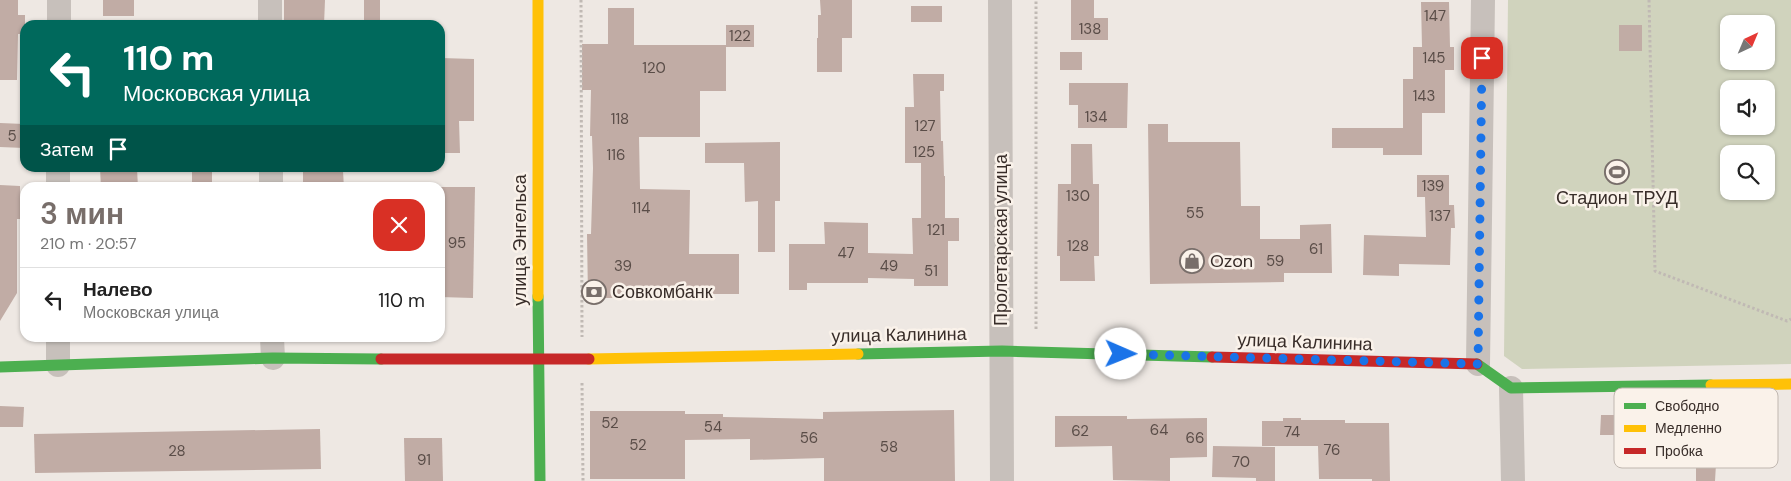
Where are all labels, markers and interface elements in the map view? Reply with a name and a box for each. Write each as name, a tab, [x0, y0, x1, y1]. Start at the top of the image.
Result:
house number: 147	[1424, 6, 1446, 26]
north arrow	[1720, 15, 1775, 70]
map controls	[1720, 15, 1775, 200]
house number: 138	[1079, 19, 1101, 39]
house number: 122	[729, 26, 751, 46]
text: 110 m	[123, 35, 214, 81]
pin	[1461, 37, 1503, 79]
icon: left	[40, 40, 105, 105]
icon: arrive	[1468, 44, 1496, 72]
house number: 145	[1423, 48, 1445, 68]
house number: 120	[642, 58, 666, 78]
text: Московская улица	[123, 79, 310, 108]
button: sound	[1720, 80, 1775, 135]
house number: 143	[1413, 86, 1435, 106]
house number: 134	[1085, 107, 1107, 127]
house number: 118	[611, 109, 629, 129]
house number: 127	[914, 116, 936, 136]
house number: 5	[7, 126, 17, 146]
icon: arrive	[104, 135, 132, 163]
text: Затем	[40, 137, 94, 162]
house number: 125	[913, 142, 935, 162]
house number: 116	[607, 145, 625, 165]
button: search	[1720, 145, 1775, 200]
street label: Пролетарская улица	[989, 153, 1013, 326]
sports icon: Стадион ТРУД	[1604, 159, 1630, 185]
street label: улица Энгельса	[508, 173, 532, 306]
house number: 139	[1422, 176, 1444, 196]
house number: 130	[1066, 186, 1090, 206]
place label: Стадион ТРУД	[1556, 186, 1678, 210]
text: 3 мин	[40, 194, 124, 233]
house number: 114	[632, 198, 650, 218]
button: close	[373, 199, 425, 251]
house number: 55	[1186, 203, 1204, 223]
house number: 137	[1429, 206, 1451, 226]
house number: 121	[927, 220, 945, 240]
text: 210 m · 20:57	[40, 233, 137, 254]
house number: 95	[448, 233, 466, 253]
house number: 128	[1067, 236, 1089, 256]
house number: 61	[1309, 239, 1323, 259]
house number: 47	[837, 243, 855, 263]
shop icon: Ozon	[1179, 248, 1205, 274]
place label: Ozon	[1210, 249, 1253, 273]
house number: 59	[1266, 251, 1284, 271]
house number: 39	[614, 256, 632, 276]
house number: 49	[880, 256, 898, 276]
house number: 51	[924, 261, 938, 281]
text: Налево	[83, 277, 153, 302]
bank icon: Совкомбанк	[581, 279, 607, 305]
place label: Совкомбанк	[612, 280, 713, 304]
icon: left	[40, 286, 68, 314]
text: 110 m	[378, 288, 425, 313]
text: Московская улица	[83, 302, 219, 323]
street label: улица Калинина	[831, 322, 968, 348]
position arrow	[1094, 327, 1146, 379]
street label: улица Калинина	[1237, 328, 1374, 356]
legend	[1614, 388, 1778, 468]
text: Свободно	[1655, 397, 1720, 415]
house number: 52	[601, 413, 619, 433]
house number: 54	[704, 417, 722, 437]
text: Медленно	[1655, 419, 1722, 437]
house number: 64	[1150, 420, 1168, 440]
house number: 62	[1071, 421, 1089, 441]
house number: 74	[1284, 422, 1300, 442]
house number: 56	[800, 428, 818, 448]
house number: 66	[1186, 428, 1204, 448]
house number: 52	[629, 435, 647, 455]
house number: 58	[880, 437, 898, 457]
house number: 76	[1323, 440, 1341, 460]
house number: 28	[168, 441, 186, 461]
text: Пробка	[1655, 442, 1703, 460]
house number: 91	[417, 450, 431, 470]
house number: 70	[1232, 452, 1250, 472]

